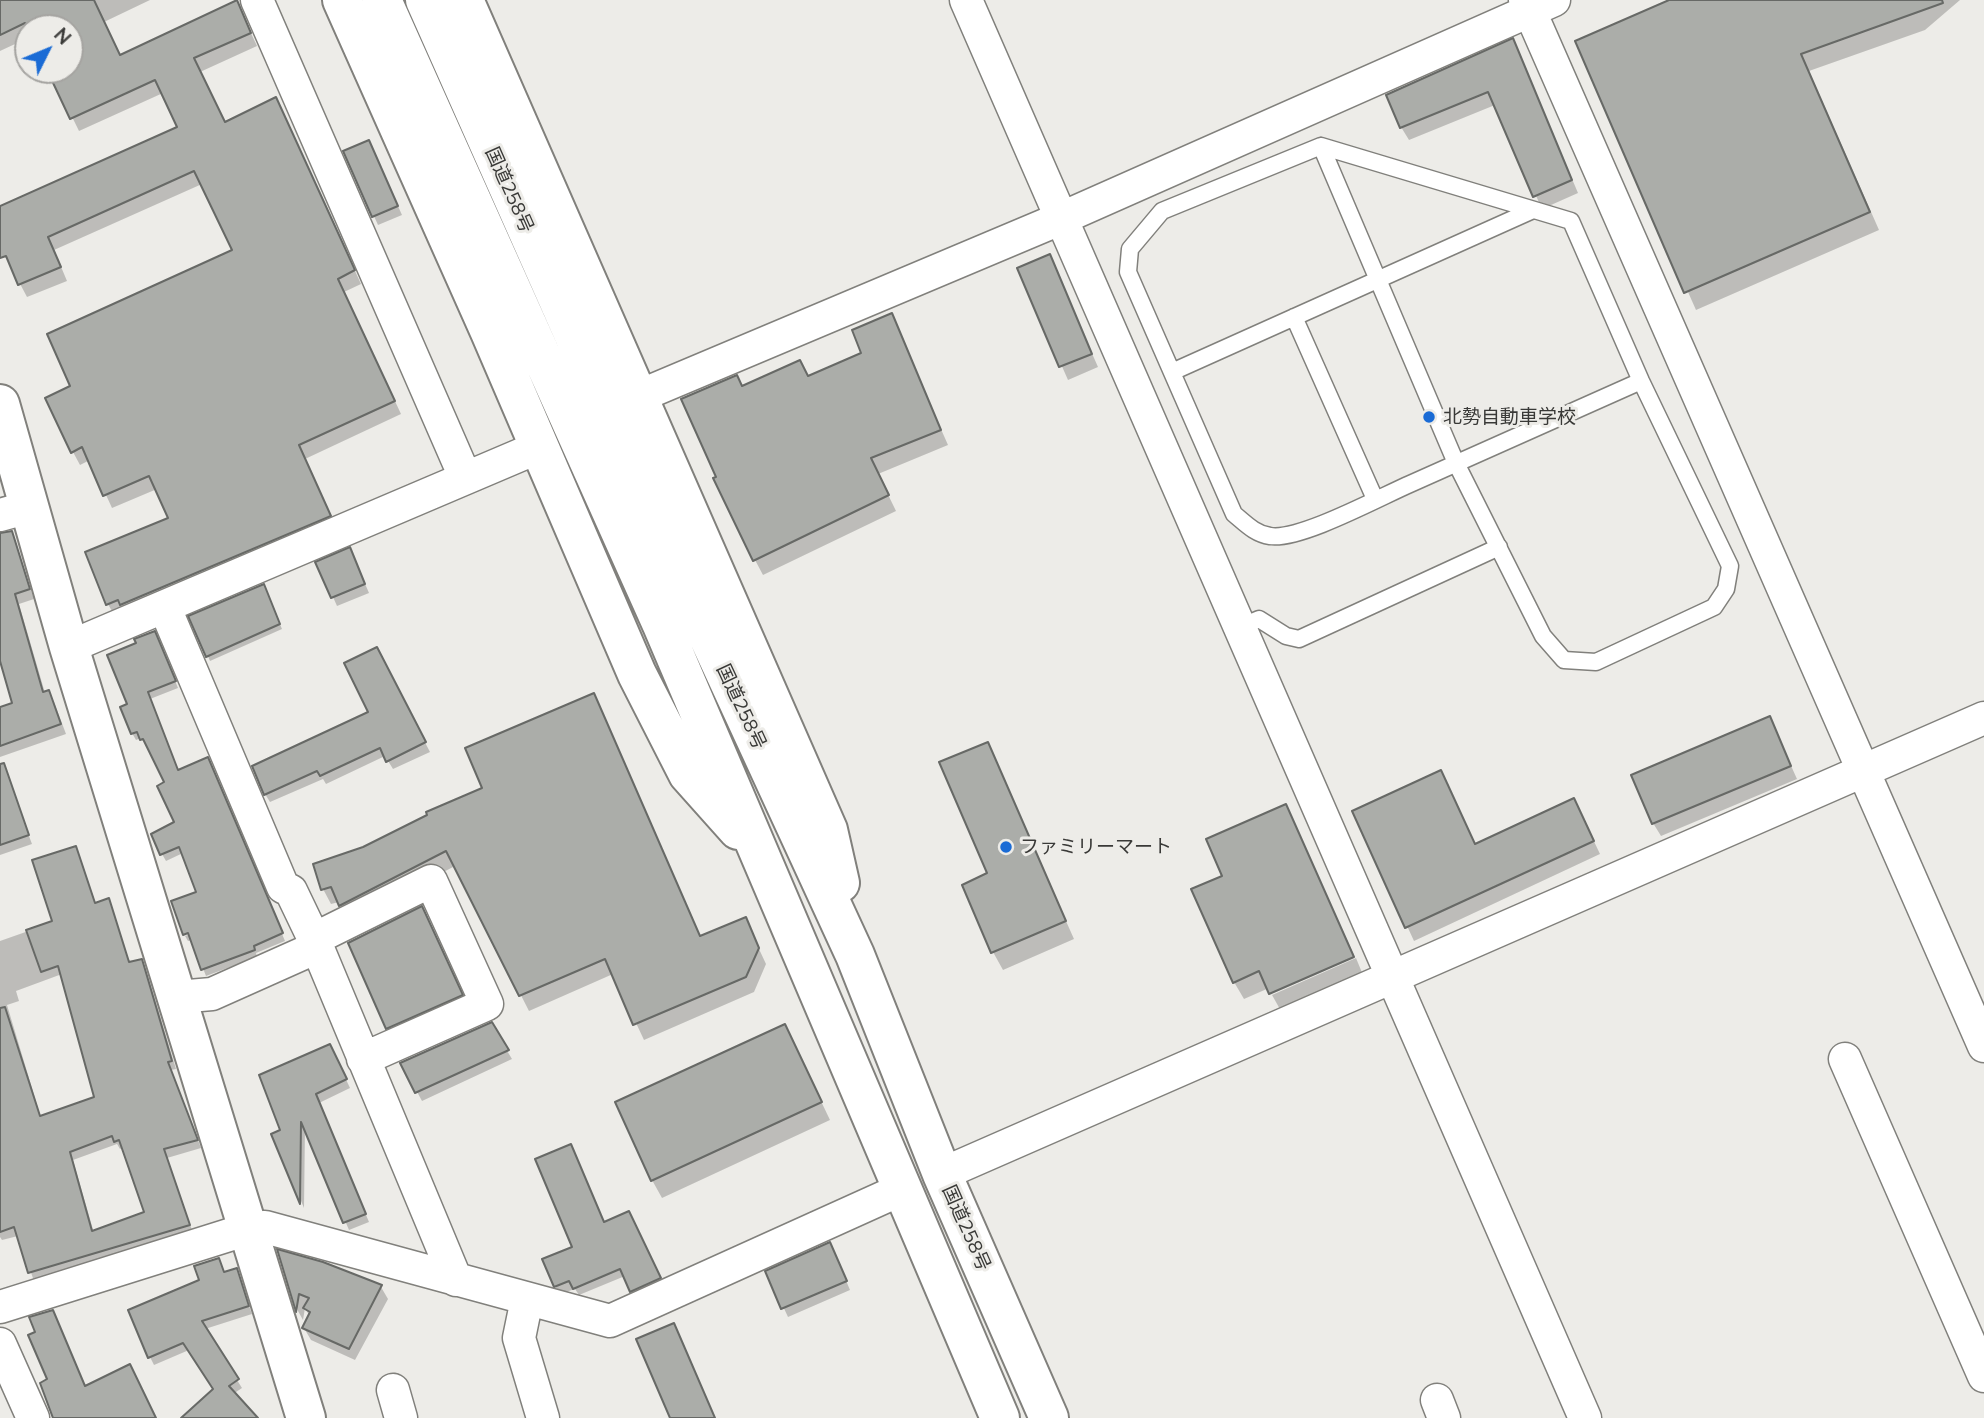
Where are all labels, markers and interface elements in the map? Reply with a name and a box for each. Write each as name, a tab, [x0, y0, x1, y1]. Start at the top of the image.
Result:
north arrow	[14, 14, 84, 84]
text: N	[49, 23, 77, 49]
street label: 国道258号	[480, 144, 538, 236]
place label: 北勢自動車学校	[1443, 406, 1576, 428]
marker: 北勢自動車学校	[1421, 409, 1437, 425]
street label: 国道258号	[711, 661, 771, 753]
place label: ファミリーマート	[1020, 836, 1172, 858]
marker: ファミリーマート	[998, 839, 1014, 855]
street label: 国道258号	[937, 1182, 995, 1274]

